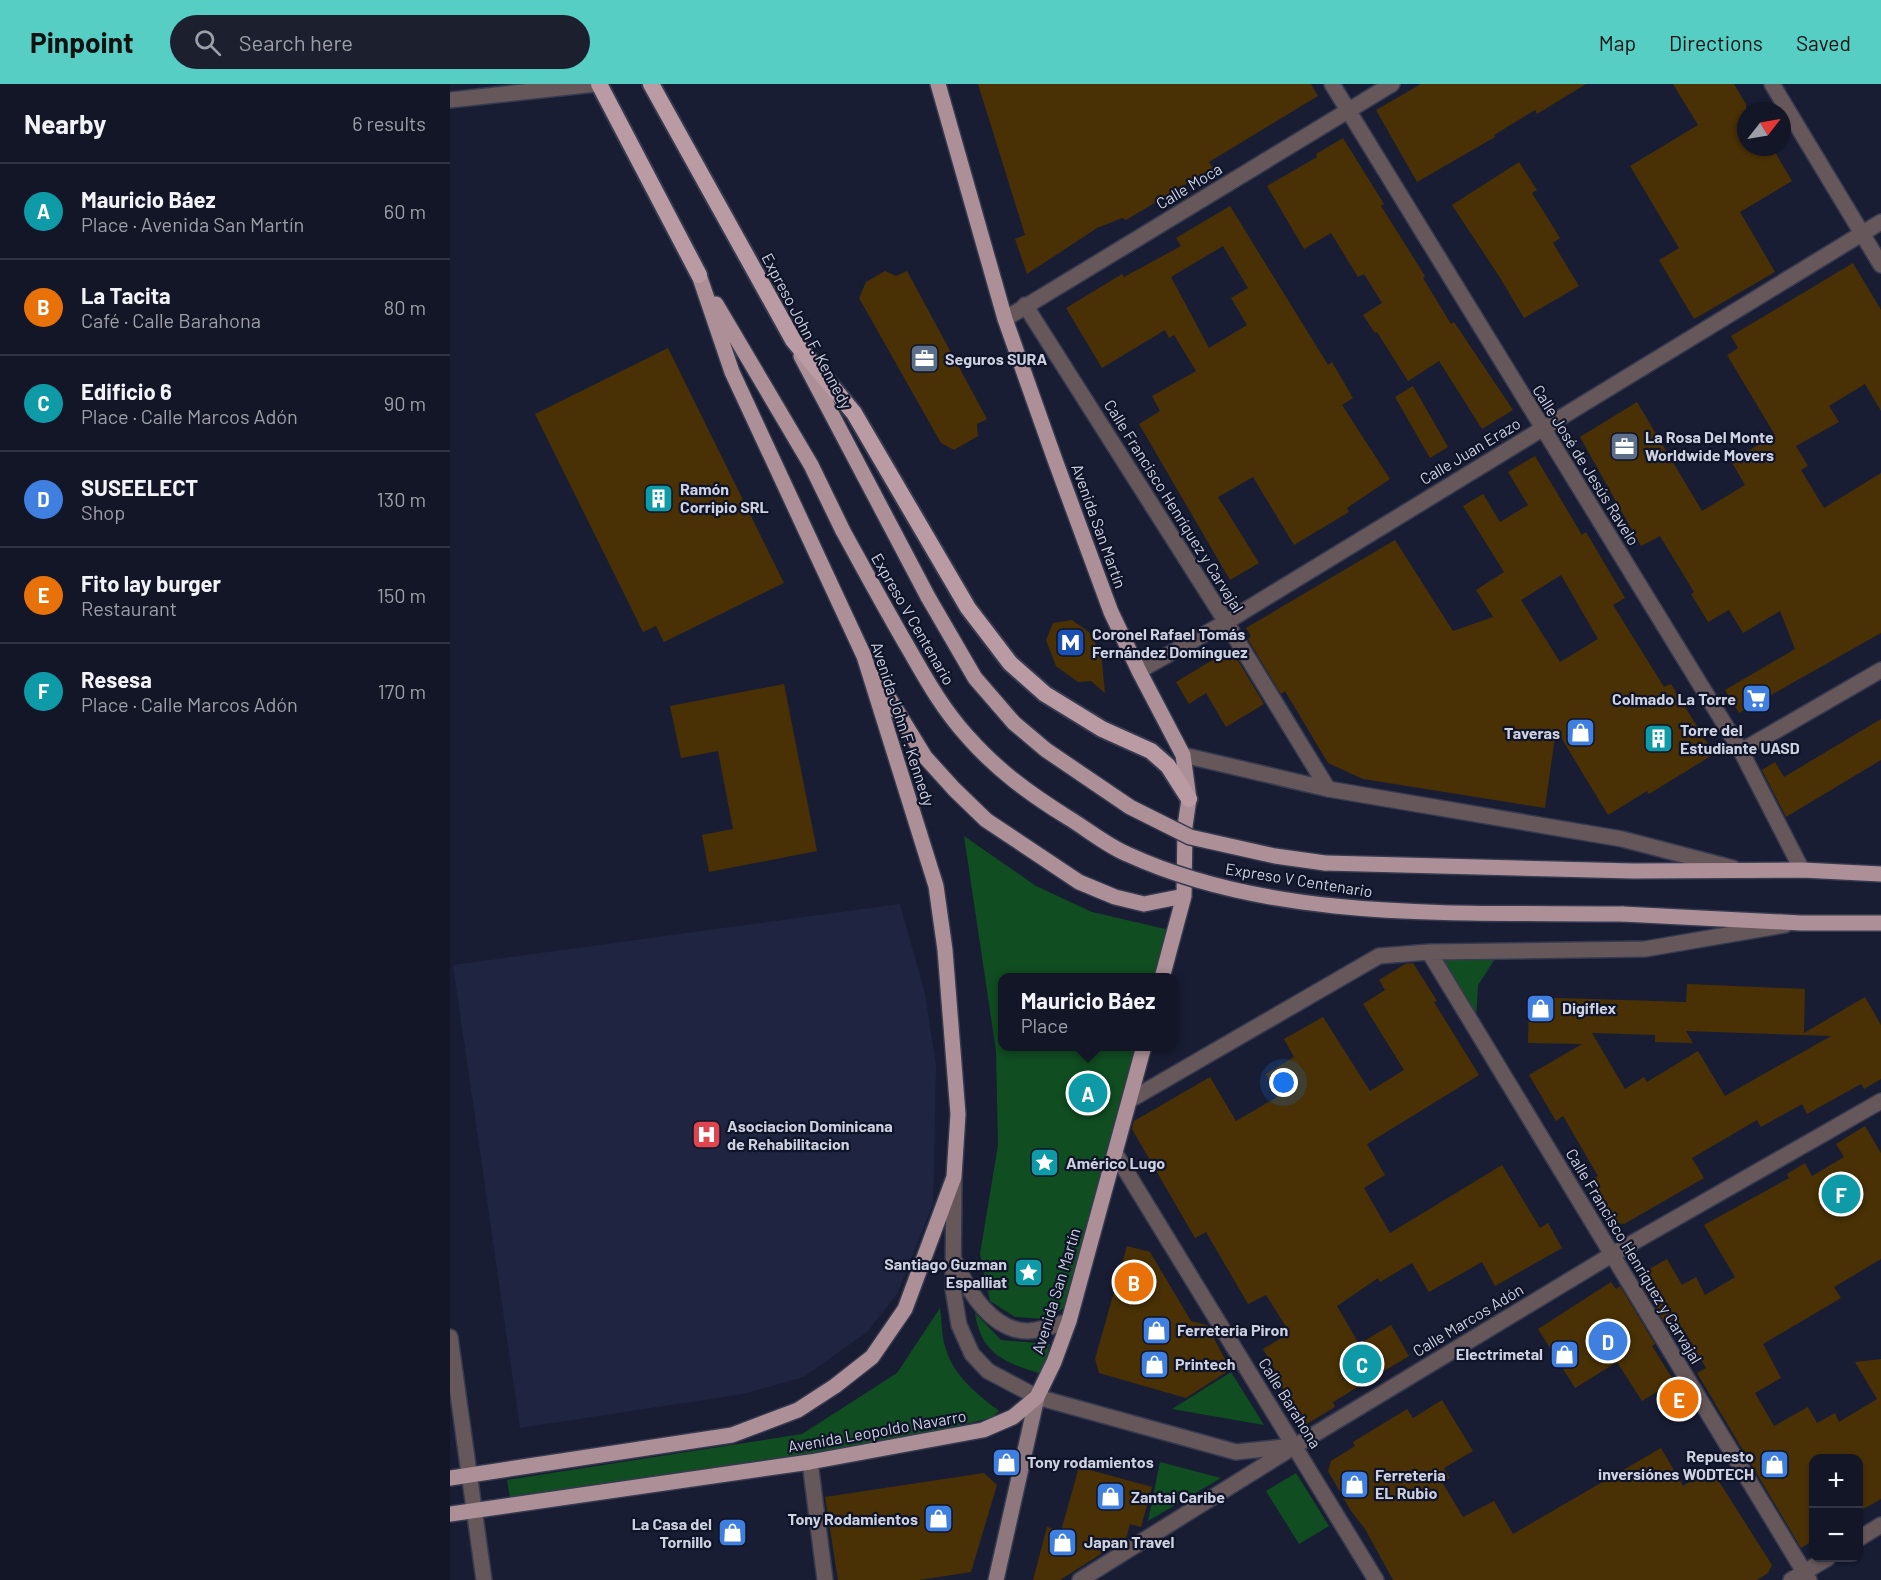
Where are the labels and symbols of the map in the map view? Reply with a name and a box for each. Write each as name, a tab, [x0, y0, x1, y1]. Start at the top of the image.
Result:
north arrow	[1737, 102, 1791, 156]
street label: Calle Moca	[1152, 158, 1225, 213]
street label: Expreso John F. Kennedy	[758, 250, 857, 412]
office icon: Seguros SURA	[908, 343, 940, 375]
place label: Seguros SURA	[945, 349, 1048, 368]
street label: Calle José de Jesús Ravelo	[1529, 381, 1644, 548]
street label: Calle Francisco Henríquez y Carvajal	[1101, 396, 1248, 616]
street label: Calle Juan Erazo	[1416, 413, 1524, 488]
place label: La Rosa Del Monte Worldwide Movers	[1645, 427, 1774, 464]
office icon: La Rosa Del Monte Worldwide Movers	[1608, 430, 1640, 462]
street label: Avenida San Martín	[1068, 461, 1131, 591]
place label: Ramón Corripio SRL	[680, 479, 769, 516]
building icon: Ramón Corripio SRL	[643, 482, 675, 514]
street label: Expreso V Centenario	[868, 550, 959, 688]
place label: Coronel Rafael Tomás Fernández Domínguez	[1092, 624, 1248, 661]
metro station icon: Coronel Rafael Tomás Fernández Domínguez	[1055, 627, 1087, 659]
street label: Avenida John F. Kennedy	[868, 639, 939, 809]
supermarket icon: Colmado La Torre	[1741, 683, 1773, 715]
place label: Colmado La Torre	[1612, 689, 1736, 708]
shop icon: Taveras	[1565, 717, 1597, 749]
place label: Torre del Estudiante UASD	[1680, 720, 1800, 757]
place label: Taveras	[1504, 723, 1560, 742]
building icon: Torre del Estudiante UASD	[1643, 723, 1675, 755]
street label: Expreso V Centenario	[1224, 858, 1374, 901]
shop icon: Digiflex	[1525, 992, 1557, 1024]
place label: Digiflex	[1562, 998, 1616, 1017]
your location	[1269, 1068, 1298, 1097]
pin: A	[1068, 1070, 1108, 1116]
place label: Asociacion Dominicana de Rehabilitacion	[727, 1116, 893, 1153]
hospital icon: Asociacion Dominicana de Rehabilitacion	[690, 1119, 722, 1151]
street label: Calle Francisco Henríquez y Carvajal	[1563, 1145, 1706, 1367]
place icon: Américo Lugo	[1029, 1147, 1061, 1179]
place label: Américo Lugo	[1066, 1153, 1165, 1172]
pin: F	[1822, 1172, 1860, 1216]
street label: Avenida San Martín	[1027, 1226, 1084, 1356]
place label: Santiago Guzman Espalliat	[884, 1254, 1007, 1291]
place icon: Santiago Guzman Espalliat	[1012, 1257, 1044, 1289]
pin: B	[1114, 1260, 1154, 1304]
street label: Calle Marcos Adón	[1409, 1279, 1526, 1360]
shop icon: Ferreteria Piron	[1140, 1314, 1172, 1346]
pin: D	[1588, 1318, 1628, 1364]
place label: Ferreteria Piron	[1177, 1320, 1288, 1339]
shop icon: Electrimetal	[1548, 1338, 1580, 1370]
pin: C	[1342, 1342, 1382, 1386]
place label: Electrimetal	[1456, 1344, 1543, 1363]
shop icon: Printech	[1138, 1348, 1170, 1380]
place label: Printech	[1175, 1354, 1236, 1373]
street label: Calle Barahona	[1255, 1354, 1326, 1451]
pin: E	[1660, 1376, 1698, 1422]
street label: Avenida Leopoldo Navarro	[786, 1405, 968, 1456]
shop icon: Tony rodamientos	[990, 1446, 1022, 1478]
place label: Repuesto inversiónes WODTECH	[1598, 1446, 1754, 1483]
shop icon: Repuesto inversiónes WODTECH	[1759, 1449, 1791, 1481]
place label: Tony rodamientos	[1027, 1452, 1154, 1471]
place label: Ferreteria EL Rubio	[1375, 1465, 1446, 1502]
shop icon: Ferreteria EL Rubio	[1338, 1468, 1370, 1500]
shop icon: Zantai Caribe	[1094, 1481, 1126, 1513]
place label: Zantai Caribe	[1131, 1487, 1225, 1506]
shop icon: Tony Rodamientos	[923, 1503, 955, 1535]
place label: Tony Rodamientos	[787, 1509, 918, 1528]
place label: La Casa del Tornillo	[632, 1514, 712, 1551]
shop icon: La Casa del Tornillo	[717, 1517, 749, 1549]
shop icon: Japan Travel	[1047, 1526, 1079, 1558]
place label: Japan Travel	[1084, 1532, 1174, 1551]

